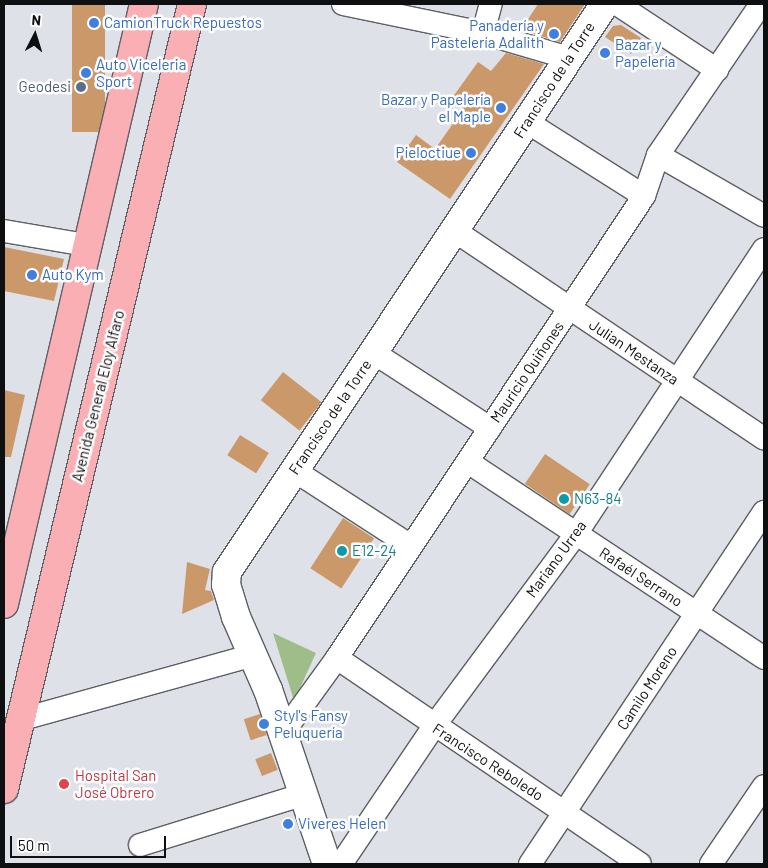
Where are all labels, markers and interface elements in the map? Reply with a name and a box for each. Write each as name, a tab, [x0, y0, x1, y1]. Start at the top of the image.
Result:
north arrow	[10, 10, 60, 60]
text: N	[31, 11, 42, 28]
place label: CamionTruck Repuestos	[104, 14, 262, 32]
place label: Panadería y Pastelería Adalith	[431, 16, 544, 51]
marker: CamionTruck Repuestos	[88, 17, 100, 29]
street label: Francisco de la Torre	[510, 18, 598, 142]
marker: Panadería y Pastelería Adalith	[548, 28, 560, 40]
place label: Bazar y Papelería	[615, 35, 675, 70]
marker: Bazar y Papelería	[599, 47, 611, 59]
place label: Auto Viceleria Sport	[96, 55, 186, 90]
marker: Auto Viceleria Sport	[80, 67, 92, 79]
place label: Geodesi	[19, 78, 71, 96]
marker: Geodesi	[75, 81, 87, 93]
place label: Bazar y Papelería el Maple	[381, 90, 491, 125]
marker: Bazar y Papelería el Maple	[495, 102, 507, 114]
place label: Pieloctiue	[396, 144, 461, 162]
marker: Pieloctiue	[465, 147, 477, 159]
place label: Auto Kym	[42, 266, 104, 284]
marker: Auto Kym	[26, 269, 38, 281]
street label: Avenida General Eloy Alfaro	[68, 308, 128, 484]
street label: Julian Mestanza	[586, 315, 682, 389]
street label: Mauricio Quiñones	[486, 318, 568, 426]
street label: Francisco de la Torre	[285, 356, 375, 478]
place label: N63-84	[574, 490, 622, 508]
marker: N63-84	[558, 493, 570, 505]
street label: Mariano Urrea	[522, 517, 590, 601]
place label: E12-24	[352, 542, 397, 560]
street label: Rafaél Serrano	[596, 543, 686, 611]
marker: E12-24	[336, 545, 348, 557]
street label: Camilo Moreno	[613, 643, 681, 733]
place label: Styl's Fansy Peluquería	[274, 706, 348, 741]
marker: Styl's Fansy Peluquería	[258, 718, 270, 730]
street label: Francisco Reboledo	[429, 719, 547, 805]
place label: Hospital San José Obrero	[75, 766, 156, 801]
marker: Hospital San José Obrero	[57, 777, 71, 791]
place label: Viveres Helen	[298, 815, 386, 833]
marker: Viveres Helen	[282, 818, 294, 830]
scale bar	[12, 826, 169, 858]
text: 50 m	[18, 836, 50, 854]

